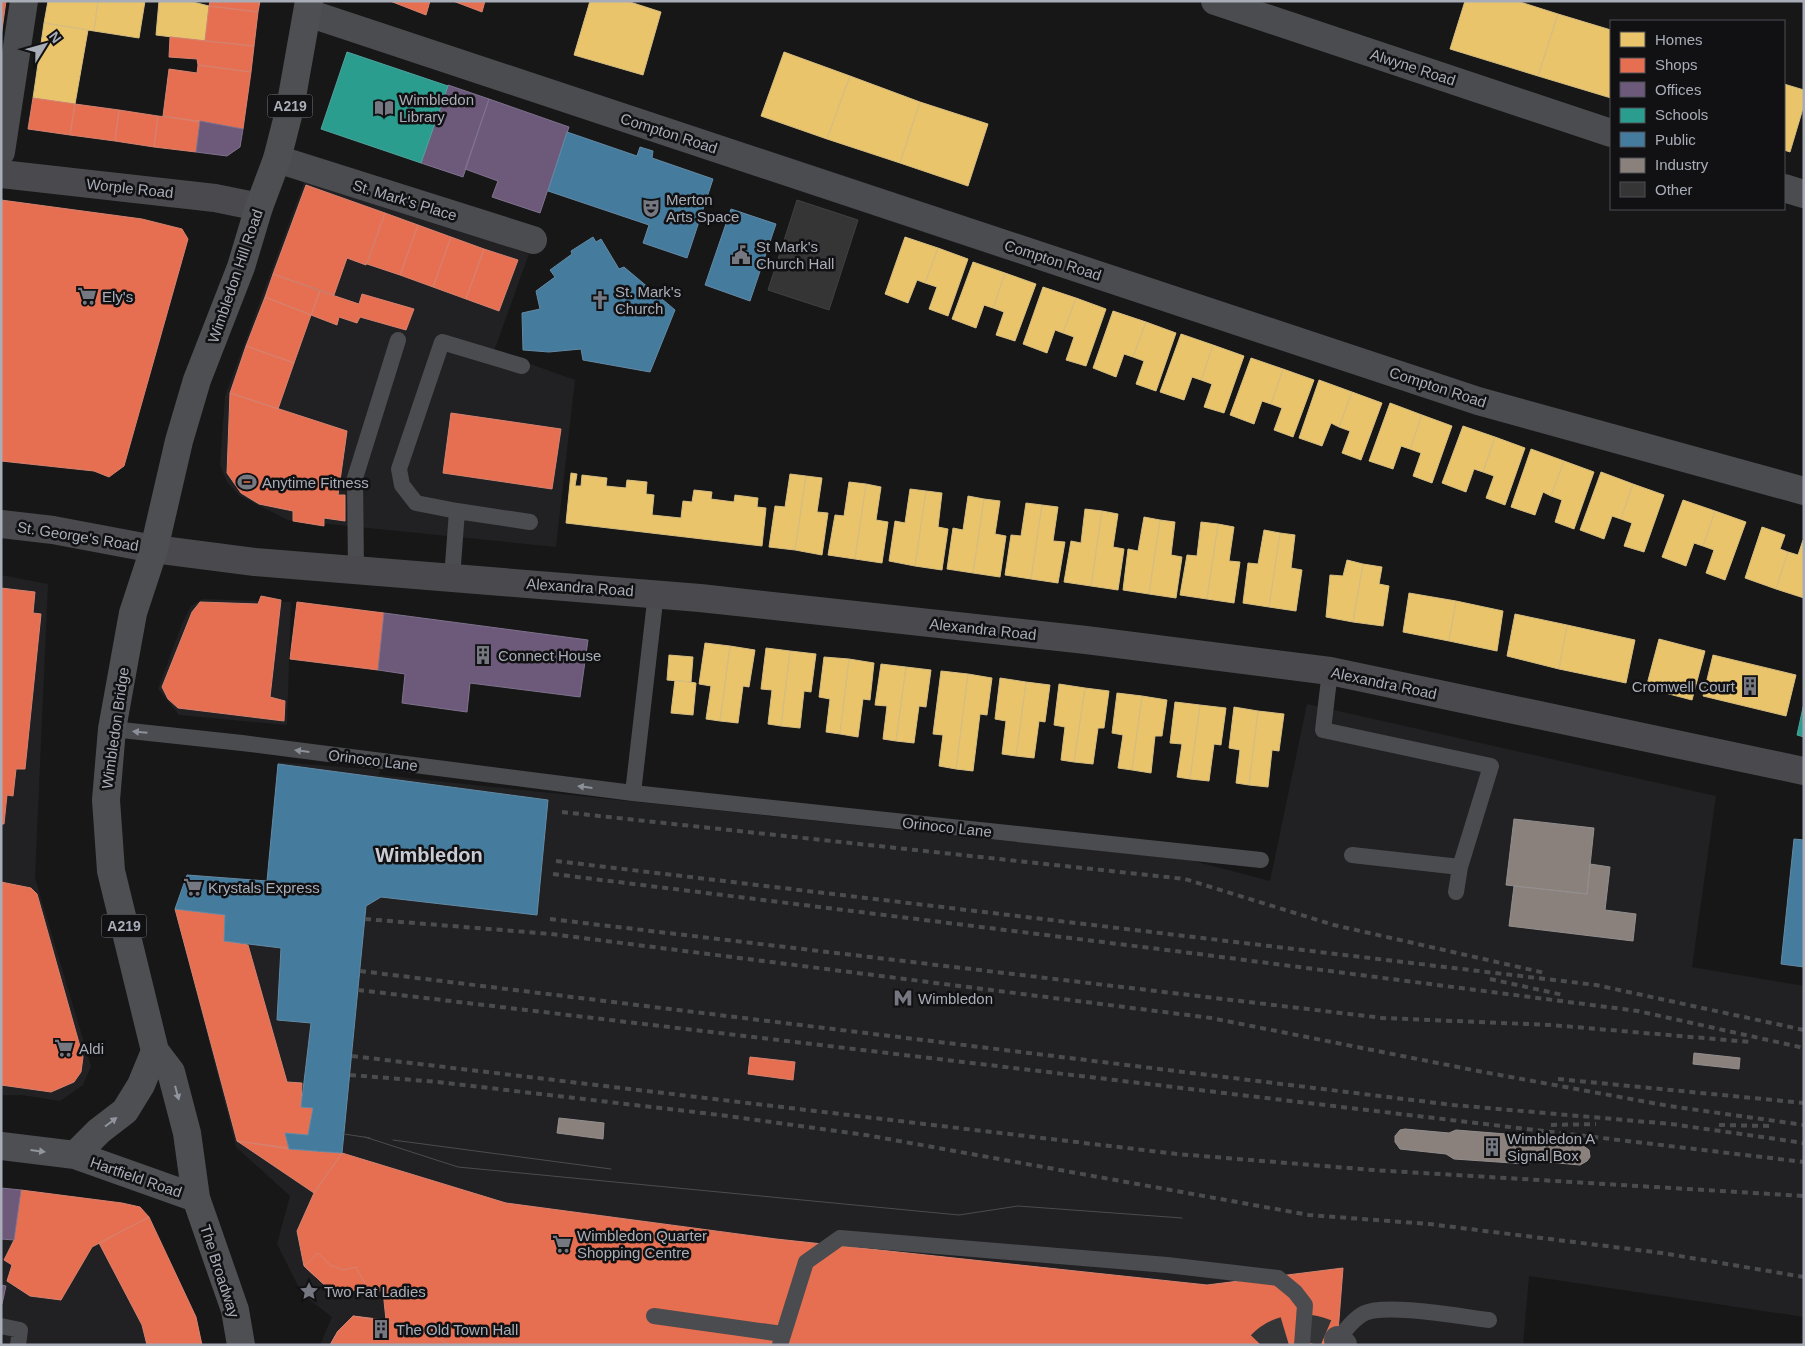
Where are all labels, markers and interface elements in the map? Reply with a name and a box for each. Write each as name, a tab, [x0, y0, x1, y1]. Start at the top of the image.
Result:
north arrow	[20, 20, 70, 70]
legend	[1610, 20, 1785, 210]
text: N	[46, 28, 65, 46]
text: Homes	[1655, 31, 1703, 48]
street label: Alwyne Road	[1368, 45, 1458, 89]
text: Shops	[1655, 56, 1698, 73]
text: Offices	[1655, 81, 1701, 98]
place label: Wimbledon Library	[399, 91, 474, 125]
road number: A219	[268, 94, 312, 118]
library icon: Wimbledon Library	[373, 97, 395, 119]
text: Schools	[1655, 106, 1708, 123]
street label: Compton Road	[618, 109, 720, 157]
text: Public	[1655, 131, 1696, 148]
text: Industry	[1655, 156, 1709, 173]
street label: Worple Road	[86, 175, 174, 201]
street label: St. Mark's Place	[351, 176, 459, 224]
text: Other	[1655, 181, 1693, 198]
place label: Merton Arts Space	[666, 191, 739, 225]
theatre icon: Merton Arts Space	[640, 197, 662, 219]
street label: Wimbledon Hill Road	[204, 207, 266, 345]
street label: Compton Road	[1002, 236, 1104, 284]
place label: St Mark's Church Hall	[756, 238, 834, 272]
public building icon: St Mark's Church Hall	[730, 244, 752, 266]
place label: St. Mark's Church	[615, 283, 681, 317]
supermarket icon: Ely's	[76, 285, 98, 307]
place label: Ely's	[102, 288, 133, 305]
church icon: St. Mark's Church	[589, 289, 611, 311]
street label: Compton Road	[1387, 363, 1489, 411]
sports icon: Anytime Fitness	[236, 471, 258, 493]
place label: Anytime Fitness	[262, 474, 369, 491]
street label: St. George's Road	[16, 518, 140, 554]
street label: Alexandra Road	[526, 575, 634, 599]
street label: Alexandra Road	[929, 615, 1037, 643]
building icon: Connect House	[472, 644, 494, 666]
place label: Connect House	[498, 647, 601, 664]
street label: Alexandra Road	[1330, 664, 1438, 702]
street label: Wimbledon Bridge	[98, 666, 132, 790]
building icon: Cromwell Court	[1739, 675, 1761, 697]
place label: Cromwell Court	[1632, 678, 1736, 695]
one-way arrow	[132, 728, 148, 736]
street label: Orinoco Lane	[327, 746, 419, 774]
one-way arrow	[293, 747, 309, 755]
one-way arrow	[576, 783, 592, 791]
street label: Orinoco Lane	[901, 814, 993, 840]
district label: Wimbledon	[375, 844, 483, 866]
supermarket icon: Krystals Express	[182, 876, 204, 898]
place label: Krystals Express	[208, 879, 320, 896]
road number: A219	[102, 914, 146, 938]
metro station icon: Wimbledon	[892, 987, 914, 1009]
place label: Wimbledon	[918, 990, 993, 1007]
supermarket icon: Aldi	[53, 1037, 75, 1059]
place label: Aldi	[79, 1040, 104, 1057]
one-way arrow	[173, 1086, 181, 1101]
one-way arrow	[104, 1117, 118, 1127]
place label: Wimbledon A Signal Box	[1507, 1130, 1595, 1164]
building icon: Wimbledon A Signal Box	[1481, 1136, 1503, 1158]
one-way arrow	[30, 1147, 46, 1155]
street label: Hartfield Road	[88, 1153, 184, 1201]
street label: The Broadway	[197, 1222, 243, 1320]
place label: Wimbledon Quarter Shopping Centre	[577, 1227, 707, 1261]
supermarket icon: Wimbledon Quarter Shopping Centre	[551, 1233, 573, 1255]
place icon: Two Fat Ladies	[298, 1280, 320, 1302]
place label: Two Fat Ladies	[324, 1283, 426, 1300]
building icon: The Old Town Hall	[370, 1318, 392, 1340]
place label: The Old Town Hall	[396, 1321, 518, 1338]

